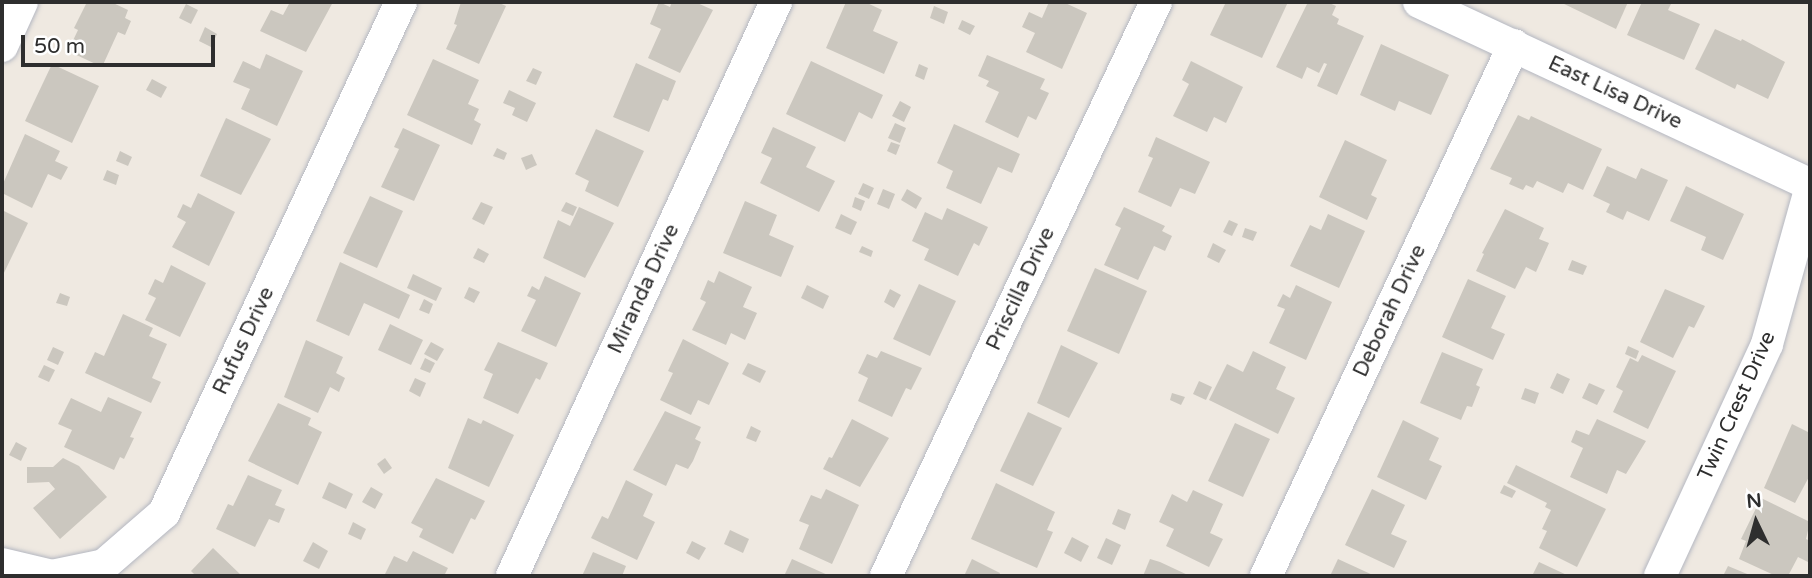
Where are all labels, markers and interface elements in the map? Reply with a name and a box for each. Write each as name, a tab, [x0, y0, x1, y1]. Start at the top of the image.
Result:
scale bar	[24, 21, 219, 65]
text: 50 m	[34, 34, 85, 59]
street label: East Lisa Drive	[1544, 51, 1686, 135]
street label: Miranda Drive	[603, 220, 685, 358]
street label: Priscilla Drive	[981, 223, 1061, 355]
street label: Deborah Drive	[1348, 241, 1432, 381]
street label: Rufus Drive	[208, 283, 280, 399]
street label: Twin Crest Drive	[1693, 327, 1781, 485]
north arrow	[1721, 487, 1791, 557]
text: N	[1746, 489, 1763, 513]

